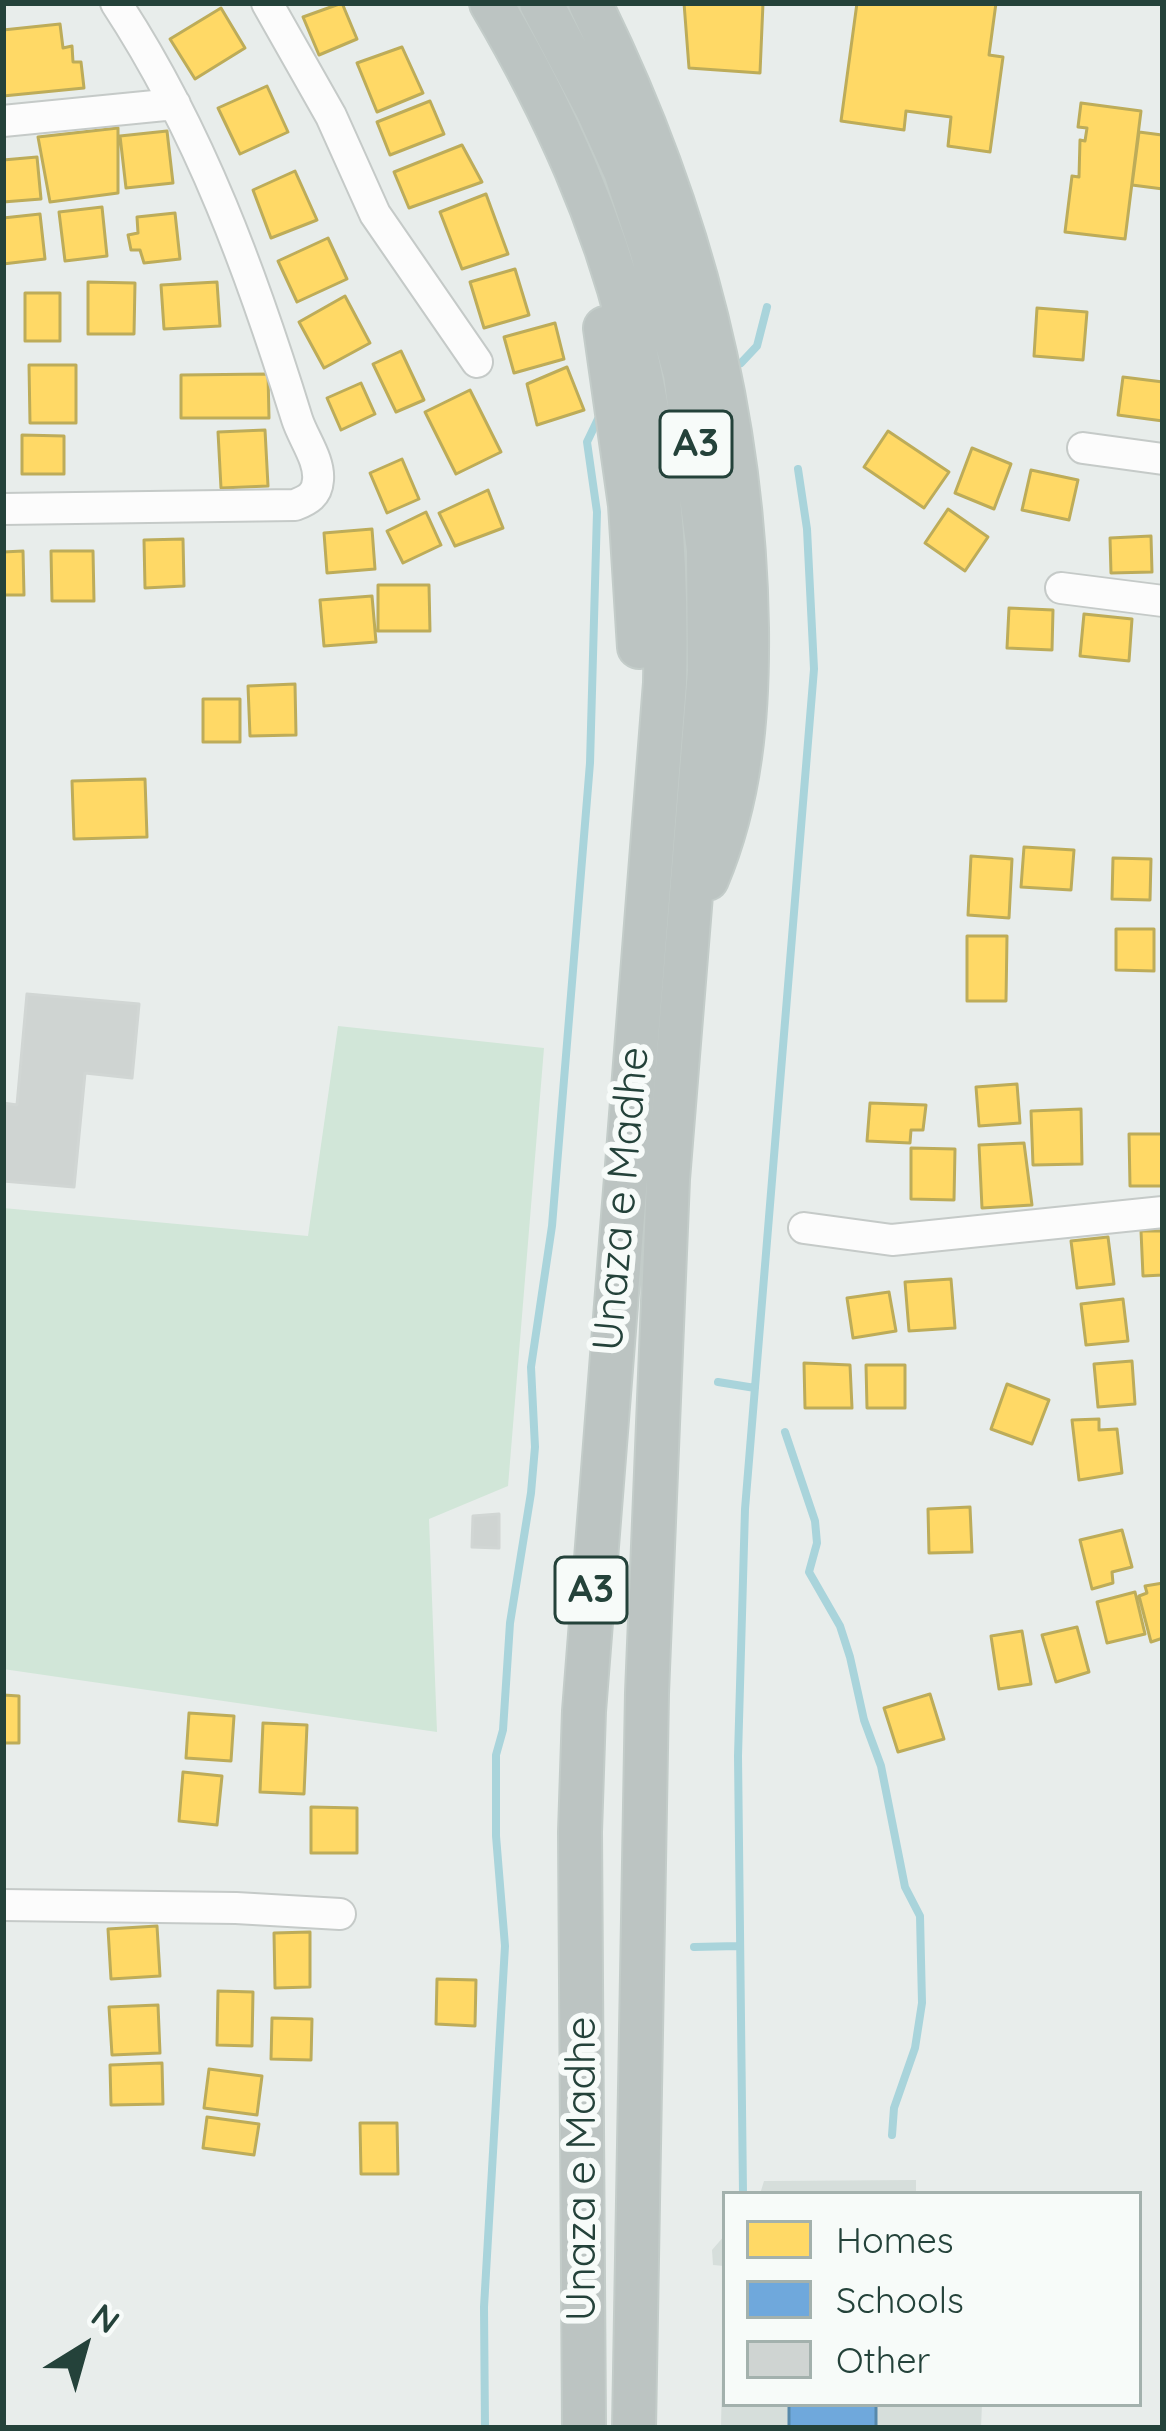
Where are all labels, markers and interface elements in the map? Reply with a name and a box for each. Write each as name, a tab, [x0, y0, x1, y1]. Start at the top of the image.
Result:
road number: A3	[660, 411, 732, 477]
street label: Unaza e Madhe	[584, 1045, 660, 1353]
road number: A3	[555, 1557, 627, 1623]
street label: Unaza e Madhe	[557, 2016, 607, 2322]
legend	[722, 2191, 1142, 2407]
text: Homes	[836, 2217, 954, 2262]
text: Schools	[836, 2277, 964, 2322]
north arrow	[24, 2287, 144, 2407]
text: N	[84, 2294, 128, 2342]
text: Other	[836, 2337, 930, 2382]

